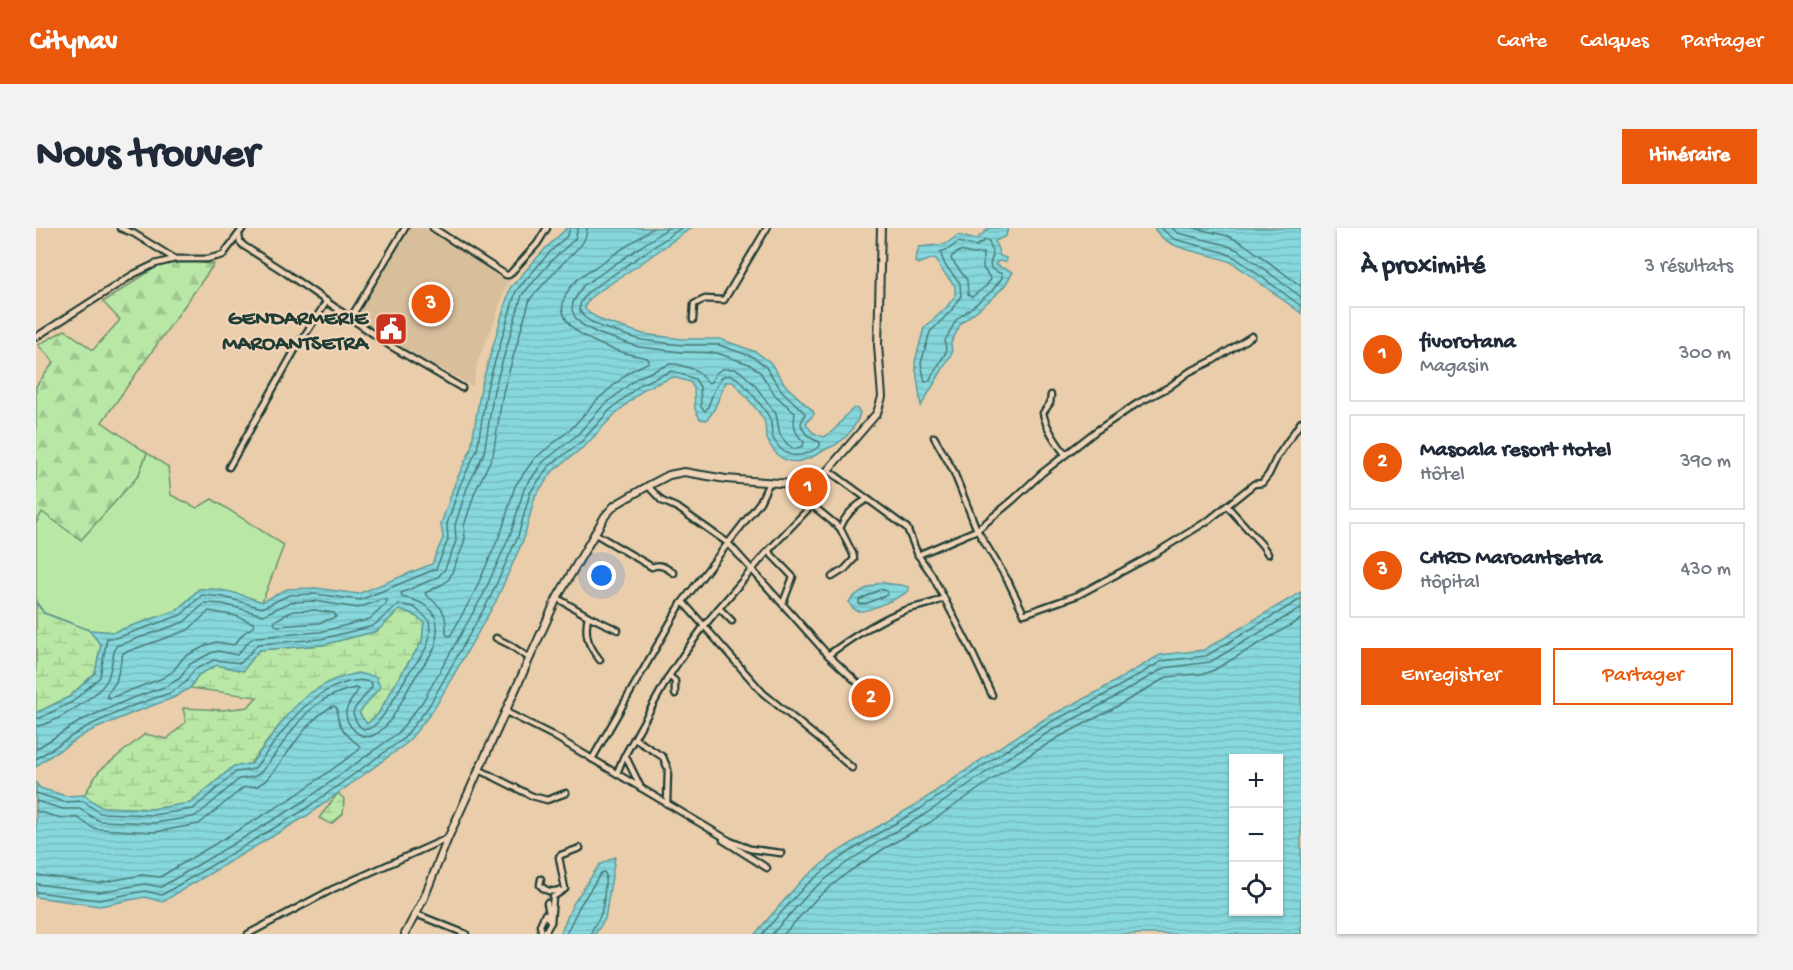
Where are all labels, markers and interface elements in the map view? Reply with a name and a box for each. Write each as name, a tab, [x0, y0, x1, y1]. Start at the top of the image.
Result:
text: Citynav	[30, 26, 118, 59]
text: Carte	[1497, 30, 1547, 55]
text: Calques	[1580, 30, 1649, 55]
text: Partager	[1682, 30, 1763, 55]
button: Itinéraire	[1622, 129, 1757, 184]
text: Nous trouver	[36, 132, 259, 181]
text: À proximité	[1361, 252, 1485, 283]
text: 3 résultats	[1645, 256, 1733, 279]
pin: 3	[412, 282, 450, 326]
place label: GENDARMERIE MAROANTSETRA	[222, 307, 370, 358]
public building icon: GENDARMERIE MAROANTSETRA	[373, 311, 409, 347]
text: fivorotana	[1420, 330, 1516, 356]
text: 1	[1378, 343, 1387, 366]
text: 300 m	[1679, 343, 1731, 366]
text: Magasin	[1420, 356, 1489, 379]
text: Masoala resort Hotel	[1420, 438, 1611, 464]
text: 2	[1378, 451, 1387, 474]
text: 390 m	[1680, 451, 1731, 474]
pin: 1	[788, 464, 828, 510]
text: Hôtel	[1420, 464, 1465, 487]
text: CHRD Maroantsetra	[1420, 546, 1602, 572]
text: 3	[1377, 559, 1388, 582]
text: 430 m	[1681, 559, 1731, 582]
your location	[587, 561, 616, 590]
text: Hôpital	[1420, 572, 1480, 595]
button: Enregistrer	[1361, 648, 1541, 705]
button: Partager	[1553, 648, 1733, 705]
pin: 2	[852, 676, 890, 720]
map controls	[1229, 754, 1283, 916]
button: +	[1229, 754, 1283, 808]
button: −	[1229, 808, 1283, 862]
button: locate	[1229, 862, 1283, 916]

